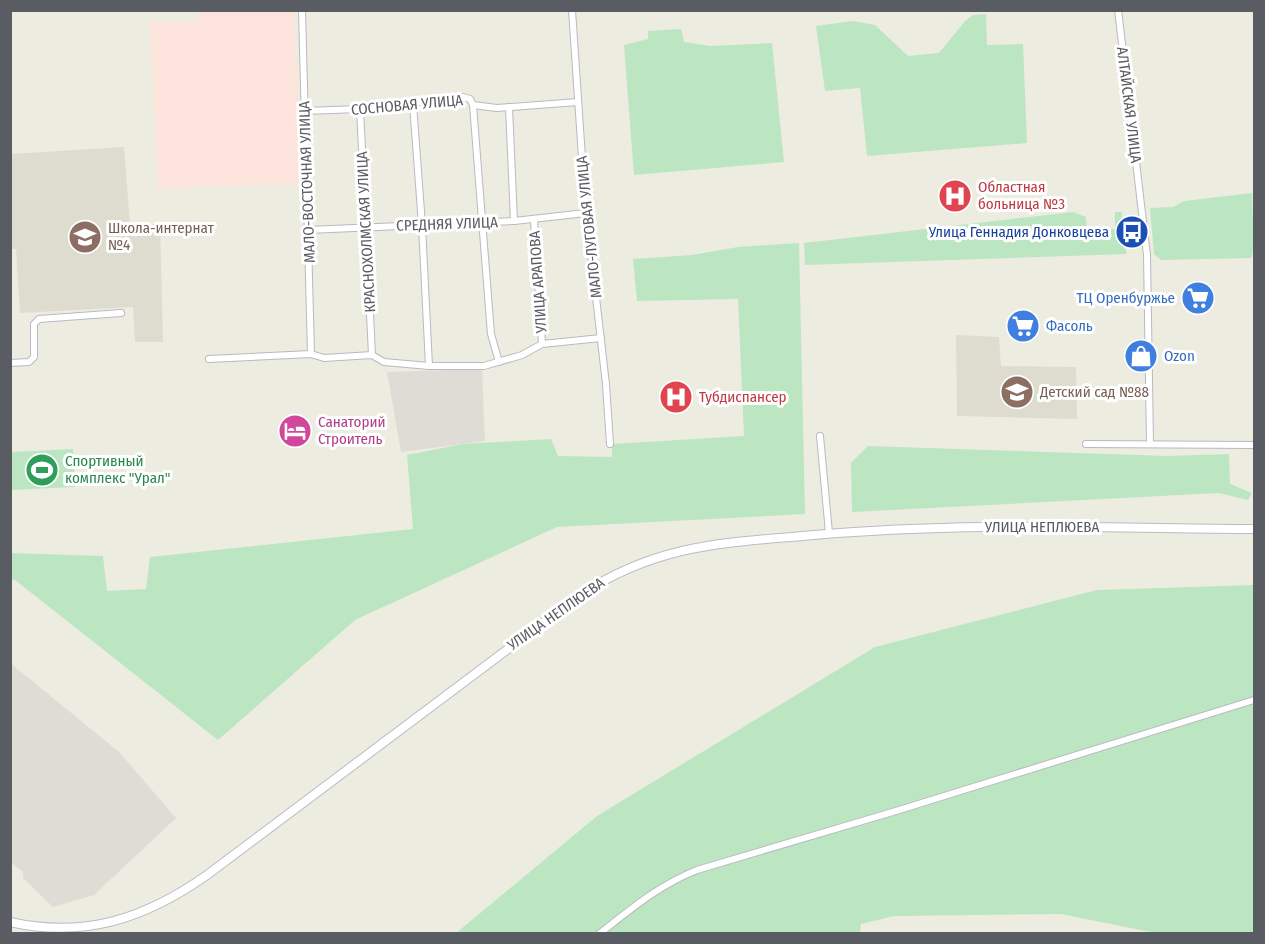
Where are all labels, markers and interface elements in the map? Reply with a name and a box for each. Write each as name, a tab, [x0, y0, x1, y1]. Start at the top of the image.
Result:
street label: АЛТАЙСКАЯ УЛИЦА	[1113, 46, 1145, 164]
street label: СОСНОВАЯ УЛИЦА	[350, 91, 464, 119]
street label: МАЛО-ВОСТОЧНАЯ УЛИЦА	[295, 101, 319, 263]
street label: КРАСНОХОЛМСКАЯ УЛИЦА	[353, 151, 379, 313]
street label: МАЛО-ЛУГОВАЯ УЛИЦА	[573, 155, 605, 299]
hospital icon: Областная больница №3	[937, 178, 973, 214]
place label: Областная больница №3	[978, 178, 1065, 213]
street label: СРЕДНЯЯ УЛИЦА	[396, 213, 498, 235]
bus stop icon: Улица Геннадия Донковцева	[1114, 214, 1150, 250]
school or university icon: Школа-интернат №4	[67, 219, 103, 255]
place label: Школа-интернат №4	[108, 219, 215, 254]
place label: Улица Геннадия Донковцева	[928, 223, 1109, 241]
street label: УЛИЦА АРАПОВА	[525, 230, 551, 335]
supermarket icon: ТЦ Оренбуржье	[1180, 280, 1216, 316]
place label: ТЦ Оренбуржье	[1076, 289, 1175, 307]
supermarket icon: Фасоль	[1005, 308, 1041, 344]
place label: Фасоль	[1046, 317, 1093, 335]
shop icon: Ozon	[1123, 338, 1159, 374]
place label: Ozon	[1164, 347, 1195, 365]
school or university icon: Детский сад №88	[999, 374, 1035, 410]
hospital icon: Тубдиспансер	[658, 379, 694, 415]
place label: Детский сад №88	[1039, 383, 1149, 401]
place label: Тубдиспансер	[699, 388, 787, 406]
hotel icon: Санаторий Строитель	[277, 413, 313, 449]
place label: Санаторий Строитель	[318, 413, 386, 448]
sports icon: Спортивный комплекс "Урал"	[24, 452, 60, 488]
place label: Спортивный комплекс "Урал"	[65, 452, 170, 487]
street label: УЛИЦА НЕПЛЮЕВА	[984, 518, 1099, 536]
street label: УЛИЦА НЕПЛЮЕВА	[503, 574, 608, 655]

